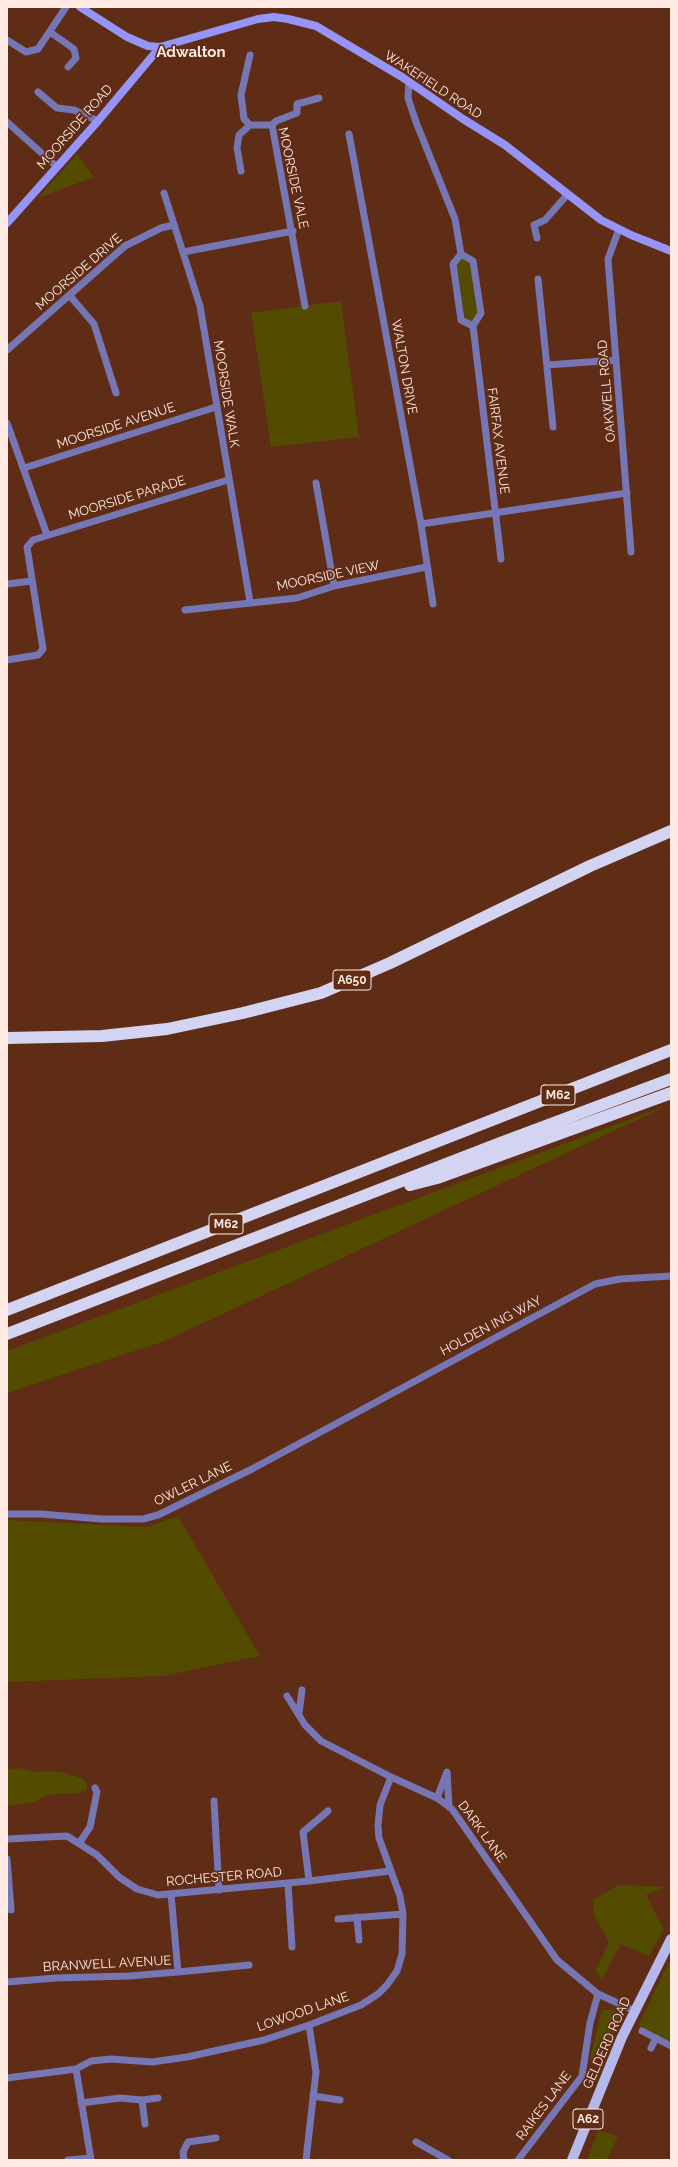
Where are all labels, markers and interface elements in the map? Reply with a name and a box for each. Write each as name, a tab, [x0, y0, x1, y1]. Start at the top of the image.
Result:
district label: Adwalton	[157, 43, 225, 61]
street label: WAKEFIELD ROAD	[381, 48, 485, 122]
street label: MOORSIDE ROAD	[34, 81, 116, 173]
street label: MOORSIDE VALE	[275, 126, 311, 230]
street label: MOORSIDE DRIVE	[33, 230, 125, 314]
street label: WALTON DRIVE	[388, 318, 420, 416]
street label: MOORSIDE WALK	[210, 339, 242, 449]
street label: OAKWELL ROAD	[595, 339, 619, 443]
street label: FAIRFAX AVENUE	[484, 387, 512, 495]
street label: MOORSIDE AVENUE	[55, 399, 177, 453]
street label: MOORSIDE PARADE	[67, 473, 187, 523]
street label: MOORSIDE VIEW	[275, 557, 381, 595]
road number: A650	[333, 970, 371, 990]
road number: M62	[541, 1085, 575, 1105]
road number: M62	[209, 1214, 243, 1234]
street label: HOLDEN ING WAY	[438, 1293, 544, 1359]
street label: OWLER LANE	[152, 1458, 234, 1510]
street label: DARK LANE	[454, 1798, 510, 1866]
street label: ROCHESTER ROAD	[165, 1864, 283, 1890]
street label: BRANWELL AVENUE	[42, 1953, 172, 1975]
street label: LOWOOD LANE	[255, 1989, 351, 2035]
street label: GELDERD ROAD	[580, 1995, 634, 2091]
street label: RAIKES LANE	[513, 2068, 575, 2144]
road number: A62	[573, 2109, 603, 2129]

